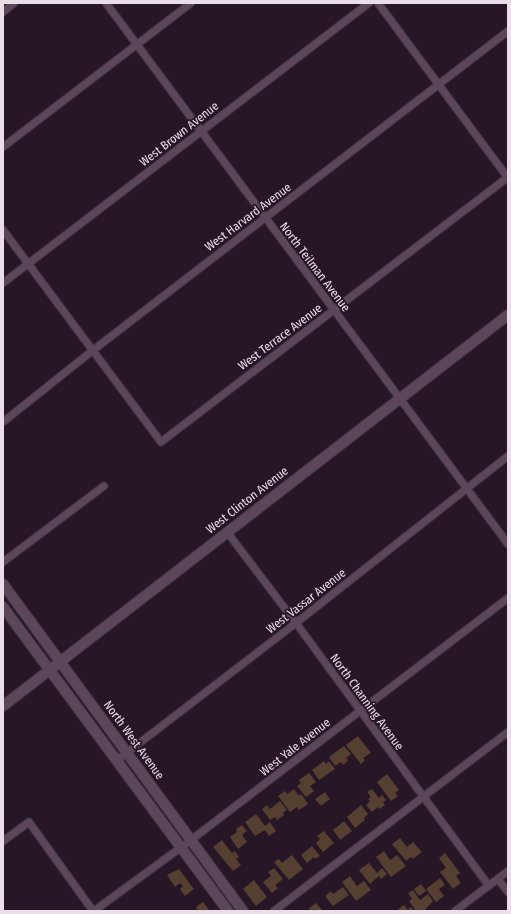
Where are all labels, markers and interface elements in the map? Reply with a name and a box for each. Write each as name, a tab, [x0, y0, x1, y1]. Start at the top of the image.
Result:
street label: West Brown Avenue	[137, 99, 221, 169]
street label: West Harvard Avenue	[202, 180, 294, 254]
street label: North Teilman Avenue	[277, 220, 353, 314]
street label: West Terrace Avenue	[235, 301, 325, 373]
street label: West Clinton Avenue	[203, 464, 291, 536]
street label: West Vassar Avenue	[263, 566, 349, 636]
street label: North Channing Avenue	[327, 651, 407, 753]
street label: North West Avenue	[101, 698, 167, 782]
street label: West Yale Avenue	[257, 715, 333, 779]

